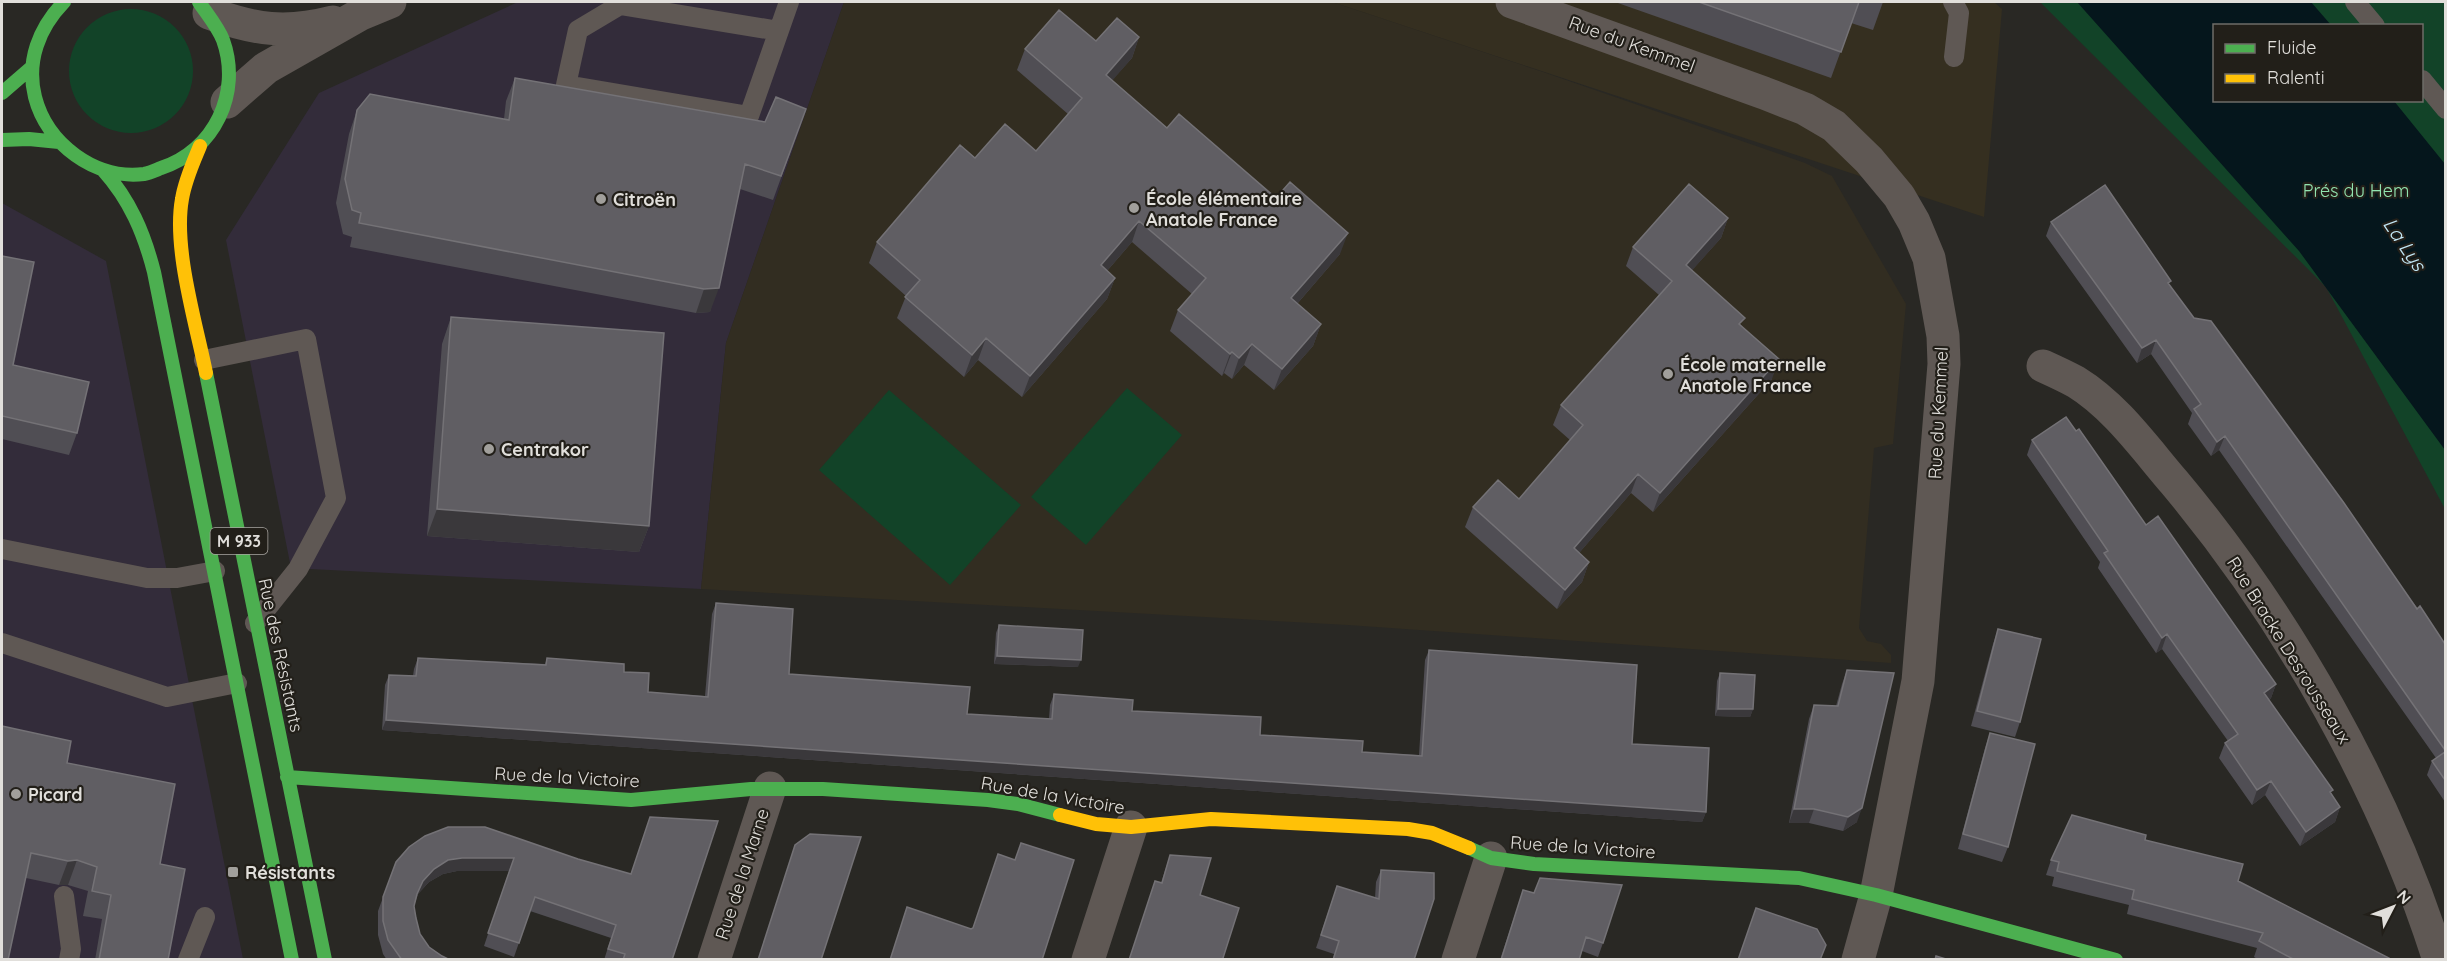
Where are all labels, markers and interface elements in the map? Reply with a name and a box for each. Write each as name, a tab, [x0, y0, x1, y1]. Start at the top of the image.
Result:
street label: Rue du Kemmel	[1566, 11, 1698, 77]
legend	[2213, 24, 2423, 102]
text: Fluide	[2267, 36, 2316, 59]
text: Ralenti	[2267, 66, 2325, 89]
park label: Prés du Hem	[2303, 179, 2409, 202]
place label: École élémentaire Anatole France	[1146, 187, 1302, 231]
place label: Citroën	[613, 188, 676, 211]
marker: Citroën	[594, 192, 608, 206]
marker: École élémentaire Anatole France	[1127, 201, 1141, 215]
water label: La Lys	[2378, 213, 2433, 277]
street label: Rue du Kemmel	[1923, 346, 1953, 480]
place label: École maternelle Anatole France	[1680, 353, 1826, 397]
marker: École maternelle Anatole France	[1661, 367, 1675, 381]
place label: Centrakor	[501, 438, 589, 461]
marker: Centrakor	[482, 442, 496, 456]
road number: M 933	[210, 528, 268, 554]
street label: Rue Bracke Desrousseaux	[2222, 552, 2356, 748]
street label: Rue des Résistants	[253, 576, 309, 734]
street label: Rue de la Victoire	[494, 762, 640, 792]
street label: Rue de la Victoire	[979, 771, 1127, 819]
place label: Picard	[28, 783, 83, 806]
marker: Picard	[9, 787, 23, 801]
street label: Rue de la Marne	[710, 806, 774, 942]
street label: Rue de la Victoire	[1510, 830, 1656, 864]
place label: Résistants	[245, 861, 336, 884]
marker: Résistants	[226, 865, 240, 879]
north arrow	[2363, 877, 2423, 937]
text: N	[2393, 886, 2416, 908]

